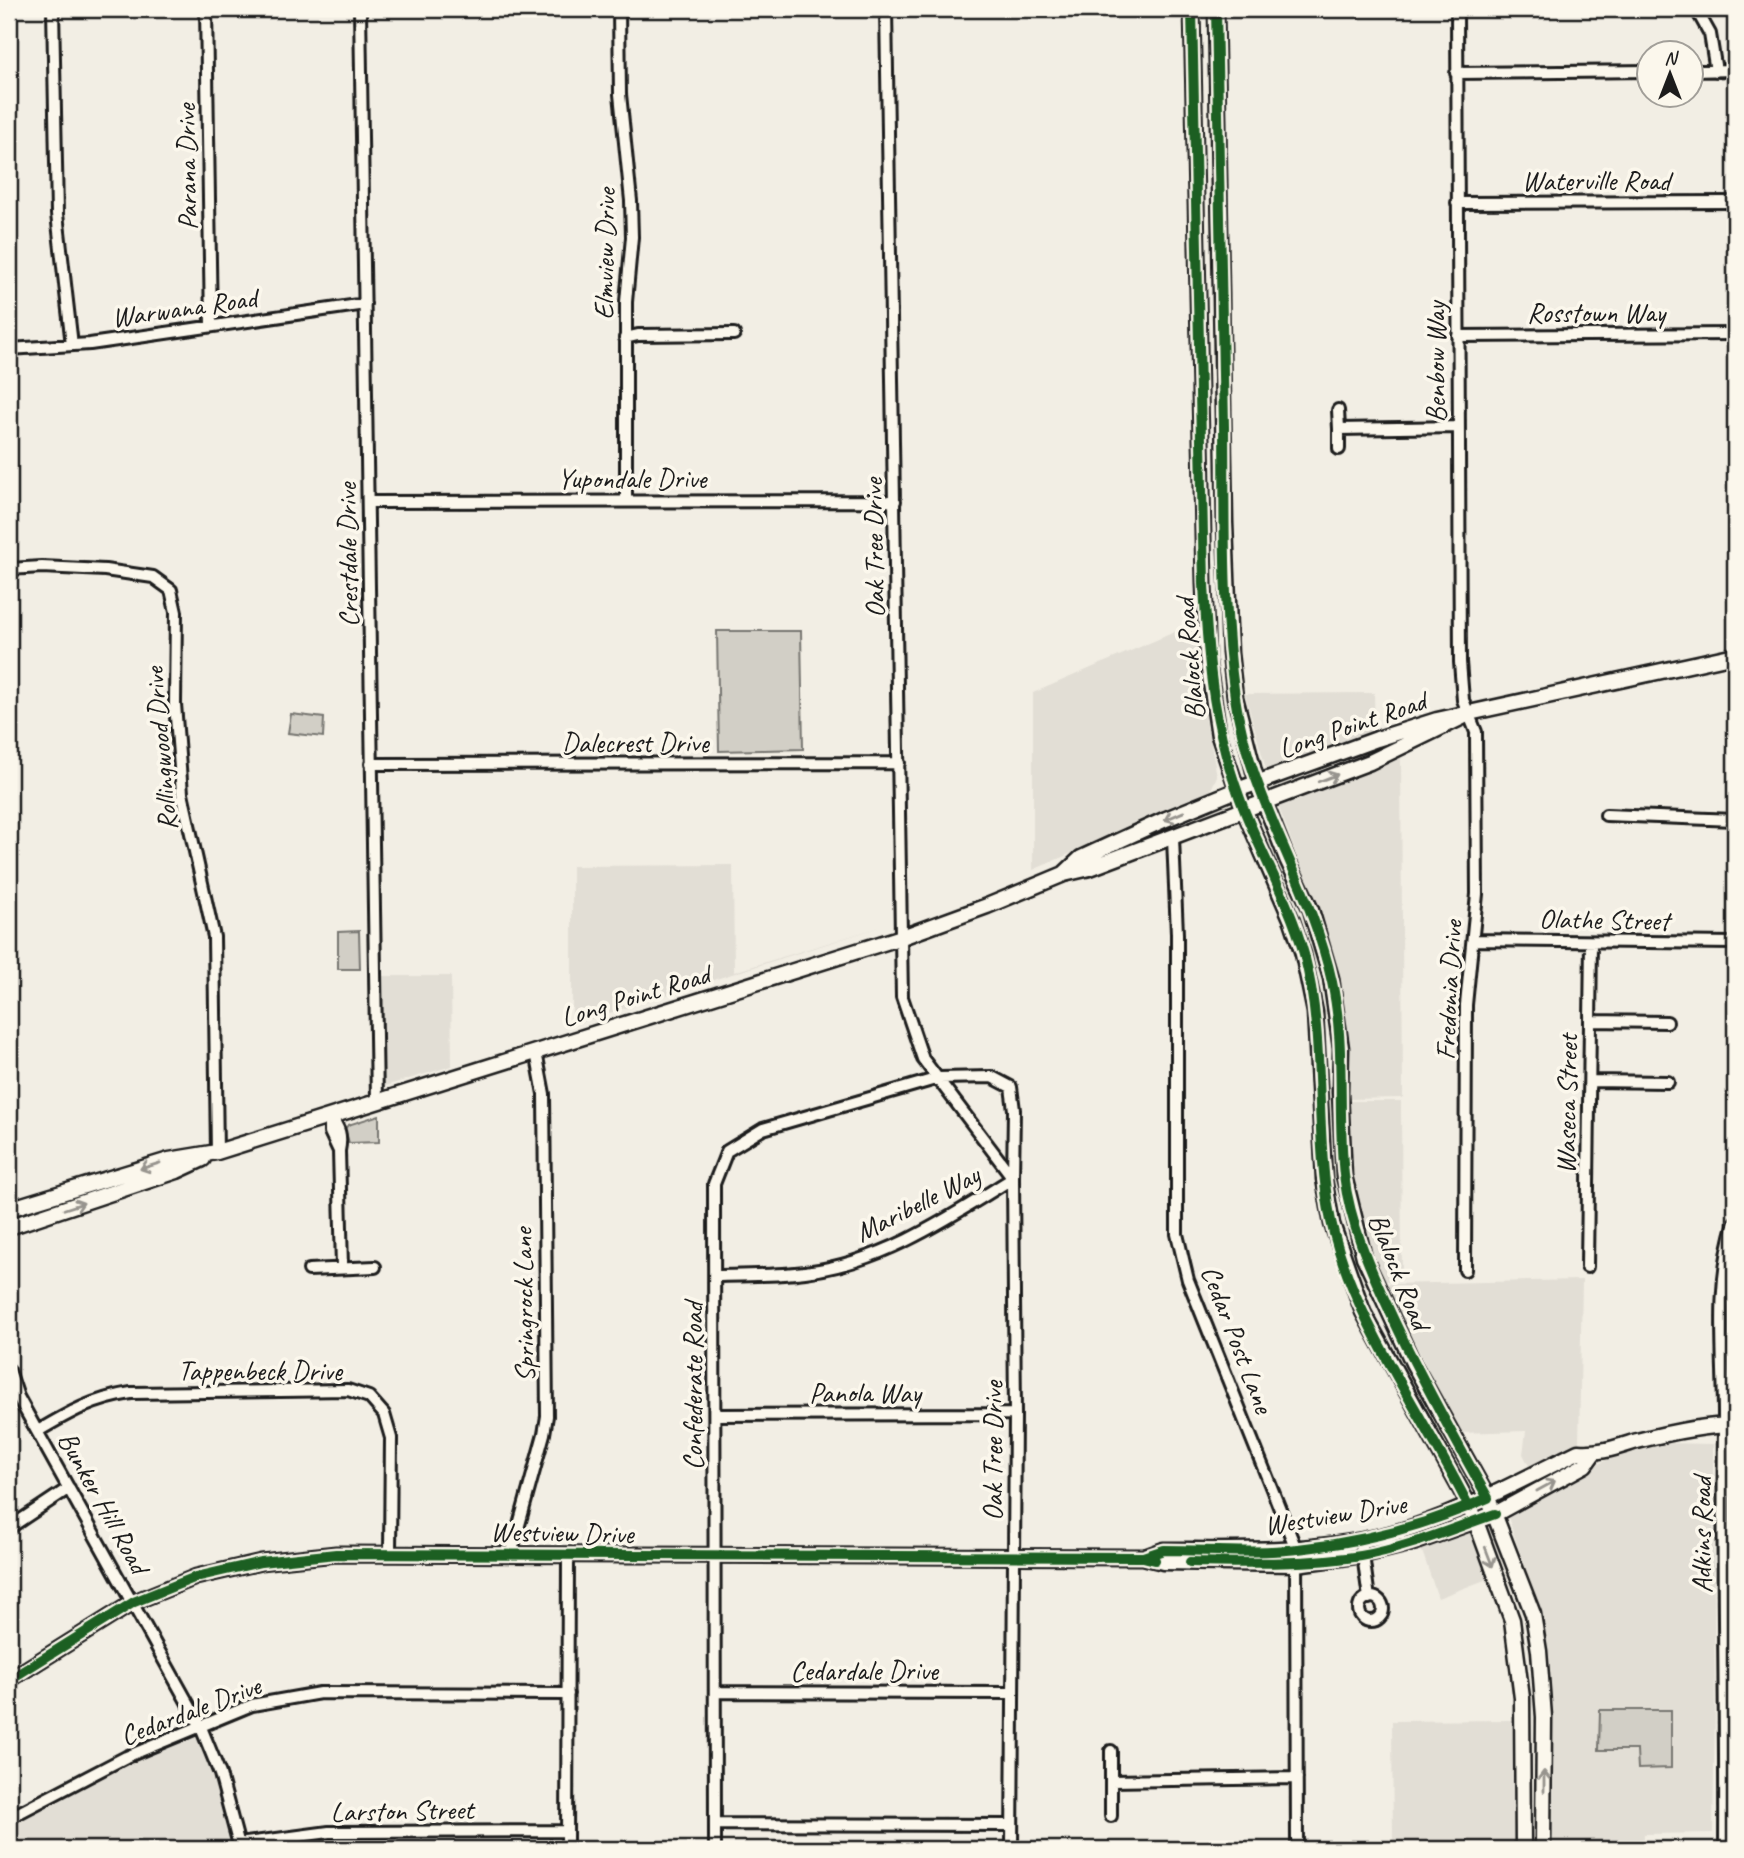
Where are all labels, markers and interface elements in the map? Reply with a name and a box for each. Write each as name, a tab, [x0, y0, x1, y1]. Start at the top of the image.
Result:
north arrow	[1636, 38, 1706, 108]
text: N	[1664, 46, 1679, 70]
street label: Parana Drive	[168, 102, 205, 230]
street label: Waterville Road	[1522, 163, 1674, 198]
street label: Elmview Drive	[586, 186, 623, 320]
street label: Warwana Road	[109, 279, 263, 335]
street label: Rosstown Way	[1527, 295, 1667, 330]
street label: Benbow Way	[1418, 299, 1453, 422]
street label: Yupondale Drive	[558, 461, 708, 496]
street label: Oak Tree Drive	[855, 476, 892, 618]
street label: Crestdale Drive	[329, 481, 366, 627]
street label: Blalock Road	[1166, 593, 1212, 721]
street label: Rollingwood Drive	[136, 664, 185, 832]
street label: Long Point Road	[1274, 682, 1434, 766]
street label: Dalecrest Drive	[561, 725, 710, 760]
one-way arrow	[1317, 771, 1339, 784]
one-way arrow	[1164, 810, 1185, 823]
street label: Olathe Street	[1539, 901, 1673, 938]
street label: Fredonia Drive	[1427, 918, 1470, 1061]
street label: Long Point Road	[557, 955, 717, 1035]
street label: Waseca Street	[1548, 1031, 1585, 1174]
street label: Maribelle Way	[849, 1156, 988, 1250]
one-way arrow	[139, 1160, 161, 1173]
one-way arrow	[62, 1198, 84, 1211]
street label: Blalock Road	[1361, 1208, 1440, 1338]
street label: Springrock Lane	[505, 1226, 542, 1383]
street label: Cedar Post Lane	[1193, 1260, 1282, 1420]
street label: Confederate Road	[675, 1298, 710, 1470]
street label: Tappenbeck Drive	[178, 1353, 344, 1388]
street label: Panola Way	[809, 1375, 923, 1410]
street label: Oak Tree Drive	[975, 1379, 1010, 1521]
street label: Bunker Hill Road	[50, 1425, 159, 1583]
street label: Adkins Road	[1684, 1473, 1719, 1593]
one-way arrow	[1535, 1479, 1556, 1492]
street label: Westview Drive	[1262, 1486, 1410, 1543]
street label: Westview Drive	[490, 1514, 636, 1551]
one-way arrow	[1484, 1545, 1497, 1567]
street label: Cedardale Drive	[790, 1653, 940, 1688]
street label: Cedardale Drive	[115, 1667, 267, 1753]
one-way arrow	[1537, 1770, 1550, 1793]
street label: Larston Street	[330, 1792, 476, 1829]

